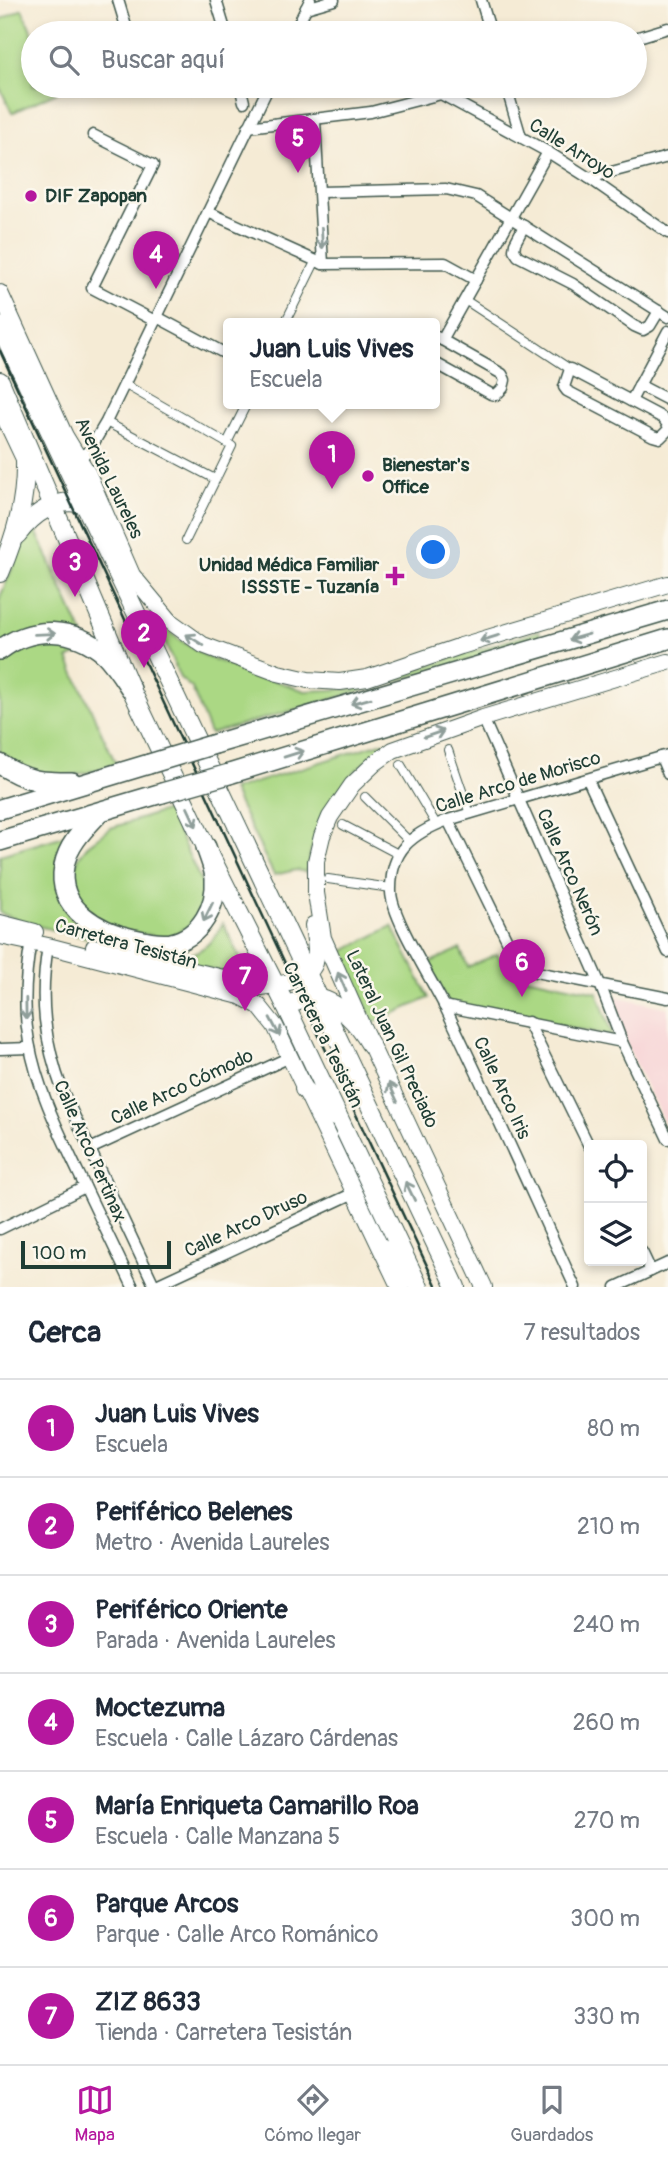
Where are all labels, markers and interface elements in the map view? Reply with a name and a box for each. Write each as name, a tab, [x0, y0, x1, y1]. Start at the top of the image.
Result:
search box	[21, 21, 647, 98]
icon: search	[45, 41, 83, 79]
text: Buscar aquí	[101, 44, 225, 76]
street label: Calle Arroyo	[524, 113, 620, 185]
pin: 5	[275, 115, 321, 173]
place label: DIF Zapopan	[45, 184, 147, 208]
marker: DIF Zapopan	[23, 188, 39, 204]
one-way arrow	[316, 226, 329, 249]
pin: 4	[133, 231, 179, 289]
popup	[223, 318, 440, 409]
text: Juan Luis Vives	[250, 333, 413, 365]
text: Escuela	[250, 365, 323, 394]
street label: Avenida Laureles	[69, 413, 149, 543]
pin: 1	[309, 431, 355, 489]
place label: Bienestar's Office	[382, 453, 470, 499]
marker: Bienestar's Office	[360, 468, 376, 484]
your location	[416, 535, 450, 569]
pin: 3	[52, 539, 98, 597]
place label: Unidad Médica Familiar ISSSTE - Tuzanía	[199, 553, 379, 599]
marker: Unidad Médica Familiar ISSSTE - Tuzanía	[385, 566, 405, 586]
pin: 2	[121, 610, 167, 668]
one-way arrow	[33, 627, 56, 640]
one-way arrow	[185, 632, 205, 646]
one-way arrow	[479, 632, 501, 645]
one-way arrow	[568, 632, 590, 645]
one-way arrow	[350, 696, 372, 709]
one-way arrow	[422, 727, 444, 739]
street label: Calle Arco de Morisco	[432, 745, 604, 819]
one-way arrow	[283, 747, 305, 760]
street label: Calle Arco Nerón	[531, 805, 609, 939]
one-way arrow	[186, 806, 199, 827]
one-way arrow	[200, 901, 214, 922]
street label: Carretera Tesistán	[52, 913, 200, 975]
pin: 6	[499, 939, 545, 997]
street label: Lateral Juan Gil Preciado	[340, 946, 444, 1132]
pin: 7	[222, 953, 268, 1011]
street label: Carretera a Tesistán	[277, 958, 369, 1112]
one-way arrow	[335, 972, 348, 993]
one-way arrow	[19, 998, 33, 1021]
one-way arrow	[268, 1016, 282, 1036]
street label: Calle Arco Iris	[468, 1033, 536, 1143]
street label: Calle Arco Cómodo	[107, 1043, 257, 1131]
street label: Calle Arco Pertinax	[48, 1076, 132, 1226]
one-way arrow	[386, 1082, 399, 1103]
map controls	[584, 1140, 647, 1266]
button: locate	[584, 1140, 647, 1203]
one-way arrow	[403, 1181, 416, 1202]
street label: Calle Arco Druso	[181, 1185, 311, 1263]
button: layers	[584, 1203, 647, 1266]
scale bar	[21, 1238, 172, 1270]
text: 100 m	[32, 1241, 86, 1265]
text: Cerca	[28, 1314, 101, 1351]
text: 7 resultados	[523, 1318, 640, 1347]
text: Juan Luis Vives	[95, 1398, 259, 1430]
text: 1	[47, 1414, 56, 1443]
text: 80 m	[587, 1414, 640, 1443]
text: Escuela	[95, 1430, 168, 1459]
text: Periférico Belenes	[95, 1496, 292, 1528]
text: 2	[45, 1512, 57, 1541]
text: 210 m	[577, 1512, 640, 1541]
text: Metro · Avenida Laureles	[95, 1528, 330, 1557]
text: Periférico Oriente	[95, 1594, 288, 1626]
text: 3	[45, 1610, 57, 1639]
text: 240 m	[573, 1610, 640, 1639]
text: Parada · Avenida Laureles	[95, 1626, 336, 1655]
text: Moctezuma	[95, 1692, 225, 1724]
text: 4	[44, 1708, 58, 1737]
text: 260 m	[573, 1708, 640, 1737]
text: Escuela · Calle Lázaro Cárdenas	[95, 1724, 398, 1753]
text: María Enriqueta Camarillo Roa	[95, 1790, 419, 1822]
text: 5	[45, 1806, 57, 1835]
text: 270 m	[574, 1806, 640, 1835]
text: Escuela · Calle Manzana 5	[95, 1822, 340, 1851]
text: Parque Arcos	[95, 1888, 238, 1920]
text: 6	[44, 1904, 58, 1933]
text: 300 m	[570, 1904, 640, 1933]
text: Parque · Calle Arco Románico	[95, 1920, 378, 1949]
text: ZIZ 8633	[95, 1986, 201, 2018]
text: 7	[45, 2002, 57, 2031]
text: 330 m	[573, 2002, 640, 2031]
text: Tienda · Carretera Tesistán	[95, 2018, 352, 2047]
tab: Mapa	[75, 2081, 115, 2147]
tab: Cómo llegar	[264, 2081, 361, 2147]
tab: Guardados	[510, 2081, 593, 2147]

